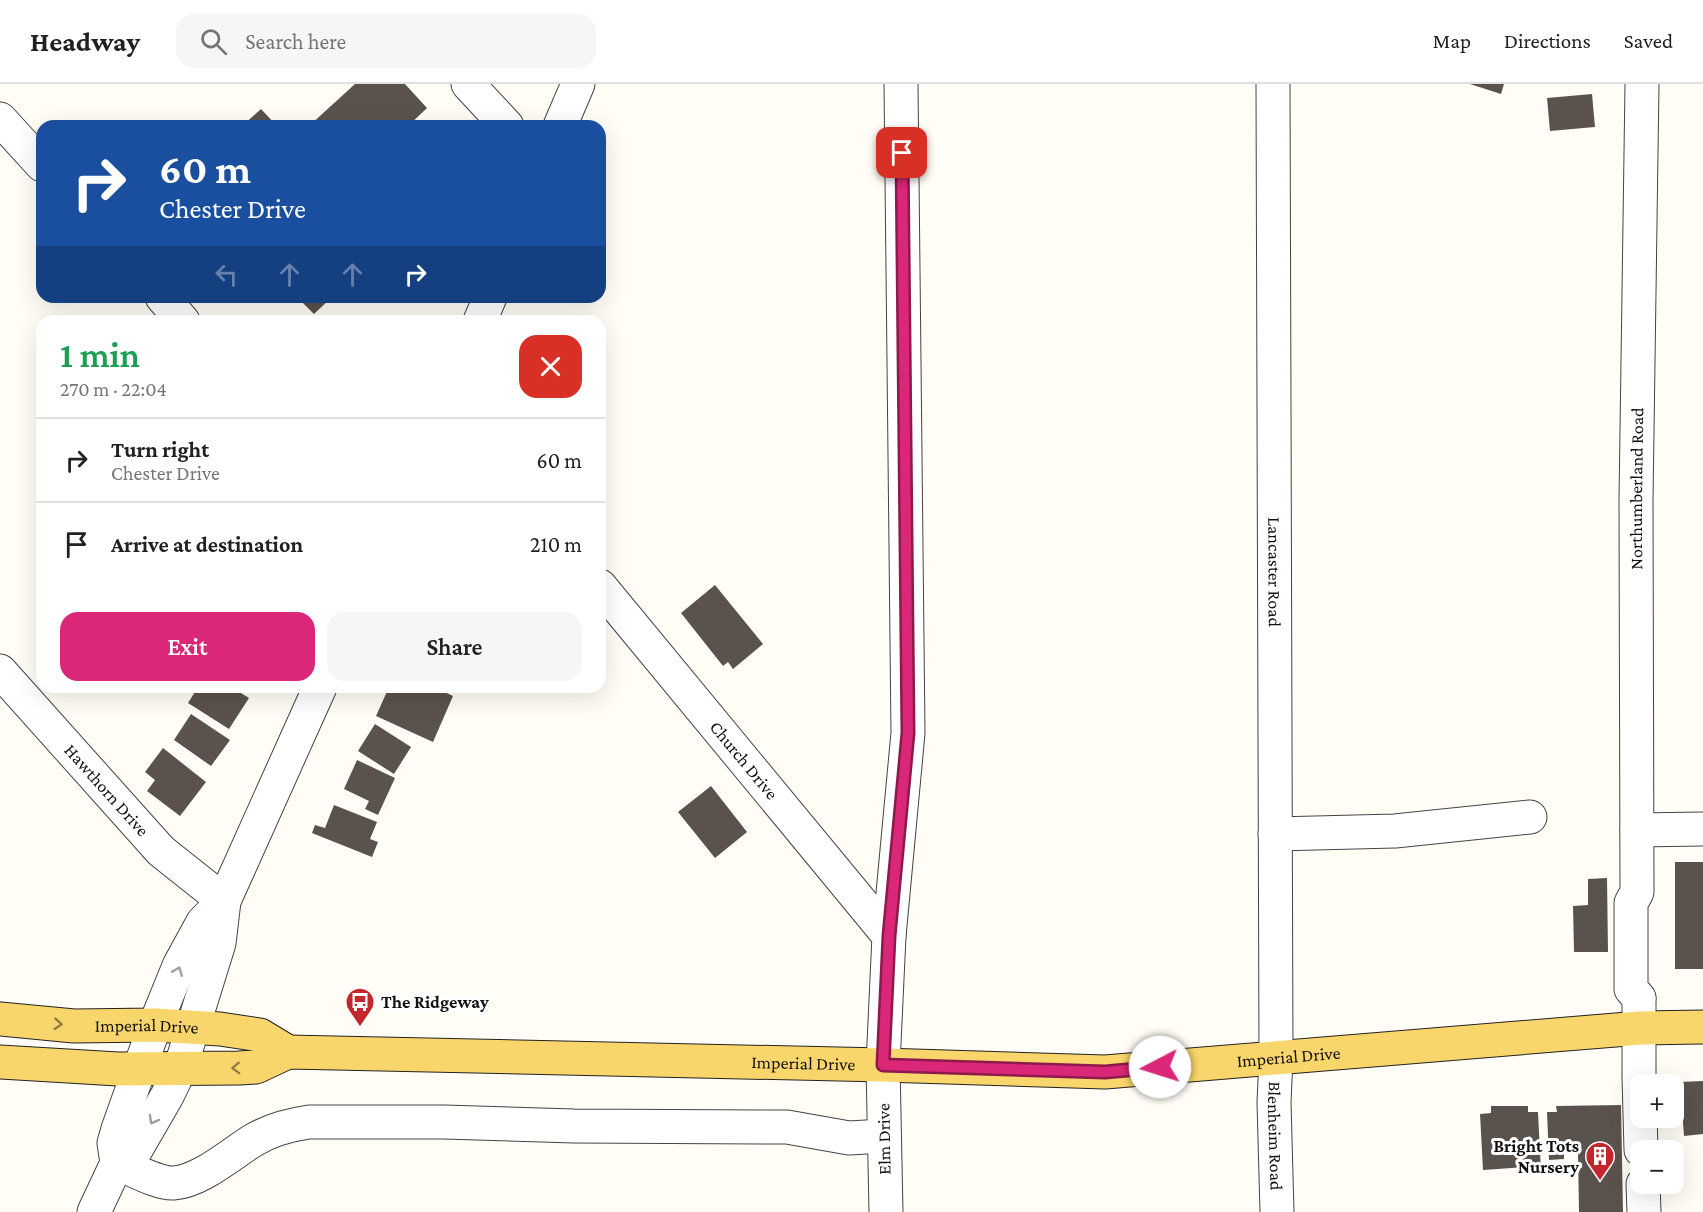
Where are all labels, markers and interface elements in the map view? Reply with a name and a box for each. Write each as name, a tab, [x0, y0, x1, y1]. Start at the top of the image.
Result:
search box	[176, 14, 596, 68]
icon: search	[197, 25, 230, 58]
text: Headway	[30, 26, 140, 57]
text: Search here	[245, 29, 346, 54]
text: Map	[1433, 29, 1471, 53]
text: Directions	[1504, 29, 1591, 53]
text: Saved	[1624, 29, 1673, 53]
pin	[876, 127, 927, 178]
icon: arrive	[885, 136, 918, 169]
icon: right	[60, 144, 138, 222]
text: 60 m	[159, 145, 251, 192]
text: Chester Drive	[159, 194, 306, 224]
icon: left	[210, 258, 243, 291]
icon: ahead	[273, 258, 306, 291]
icon: ahead	[336, 258, 369, 291]
icon: right	[399, 258, 432, 291]
text: 1 min	[60, 335, 140, 375]
button: close	[519, 335, 582, 398]
text: 270 m · 22:04	[60, 378, 167, 400]
street label: Northumberland Road	[1626, 407, 1647, 570]
text: Turn right	[111, 437, 209, 462]
icon: right	[60, 444, 93, 477]
text: 60 m	[537, 448, 582, 473]
text: Chester Drive	[111, 462, 220, 484]
street label: Lancaster Road	[1264, 517, 1285, 628]
icon: arrive	[60, 528, 93, 561]
text: Arrive at destination	[111, 532, 303, 557]
text: 210 m	[530, 532, 582, 557]
button: Exit	[60, 612, 315, 681]
button: Share	[327, 612, 582, 681]
street label: Church Drive	[706, 717, 782, 804]
street label: Hawthorn Drive	[60, 740, 153, 840]
one-way arrow	[171, 966, 183, 977]
bus stop icon: The Ridgeway	[344, 986, 376, 1028]
place label: The Ridgeway	[381, 992, 489, 1012]
street label: Imperial Drive	[95, 1015, 199, 1038]
one-way arrow	[54, 1017, 63, 1030]
position arrow	[1128, 1035, 1192, 1099]
street label: Imperial Drive	[1236, 1043, 1341, 1071]
street label: Imperial Drive	[751, 1052, 856, 1074]
one-way arrow	[231, 1061, 240, 1074]
map controls	[1630, 1074, 1684, 1194]
button: +	[1630, 1074, 1684, 1128]
street label: Blenheim Road	[1264, 1081, 1286, 1191]
street label: Elm Drive	[873, 1103, 895, 1175]
one-way arrow	[149, 1114, 160, 1124]
place label: Bright Tots Nursery	[1494, 1136, 1579, 1177]
building icon: Bright Tots Nursery	[1584, 1140, 1616, 1182]
button: −	[1630, 1140, 1684, 1194]

